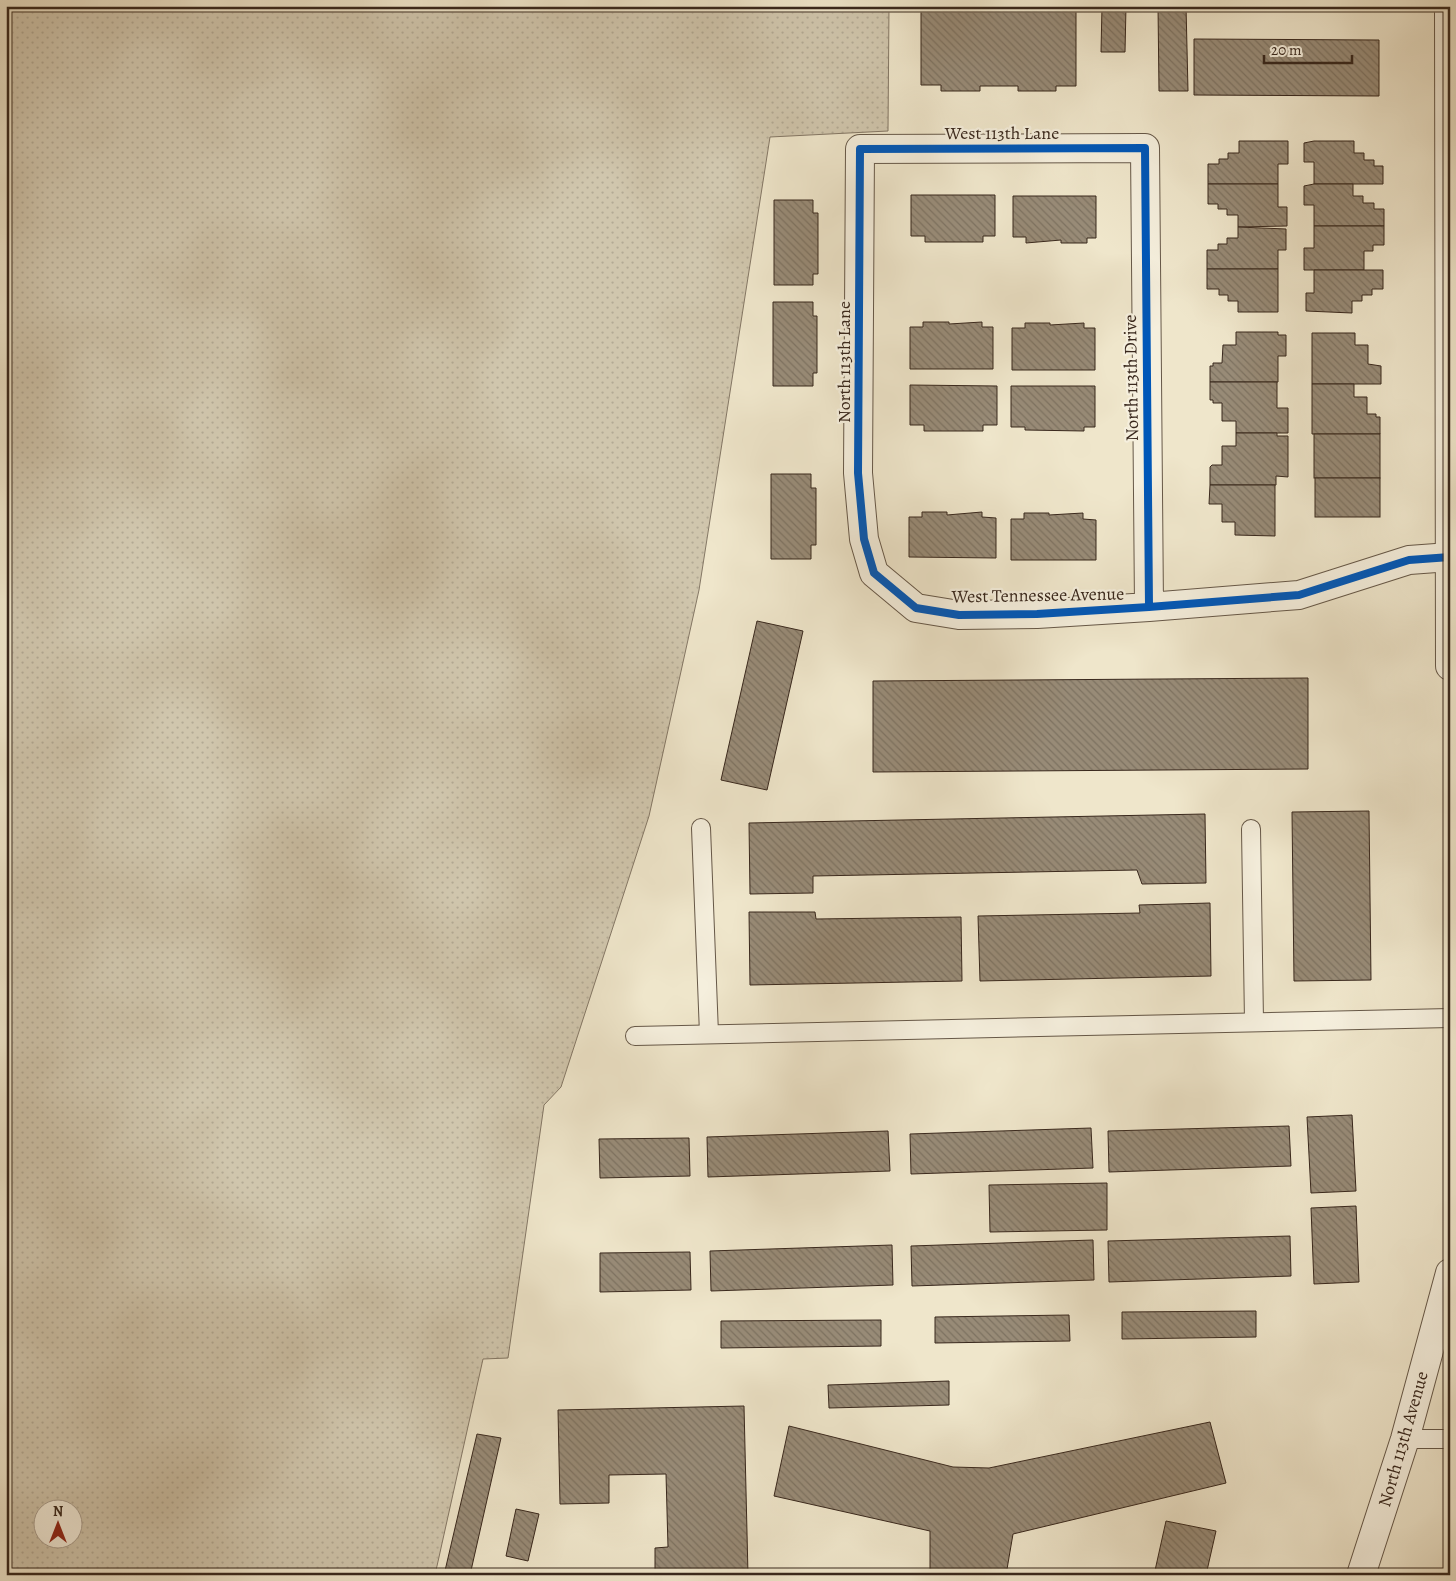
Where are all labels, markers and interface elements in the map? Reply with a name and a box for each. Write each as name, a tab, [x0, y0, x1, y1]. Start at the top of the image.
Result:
scale bar	[1264, 32, 1351, 64]
text: 20 m	[1271, 40, 1302, 60]
street label: West 113th Lane	[944, 121, 1059, 145]
street label: North 113th Lane	[832, 301, 856, 423]
street label: North 113th Drive	[1118, 314, 1144, 442]
street label: West Tennessee Avenue	[950, 581, 1125, 609]
street label: North 113th Avenue	[1372, 1368, 1434, 1510]
north arrow	[32, 1498, 82, 1548]
text: N	[53, 1502, 63, 1521]

